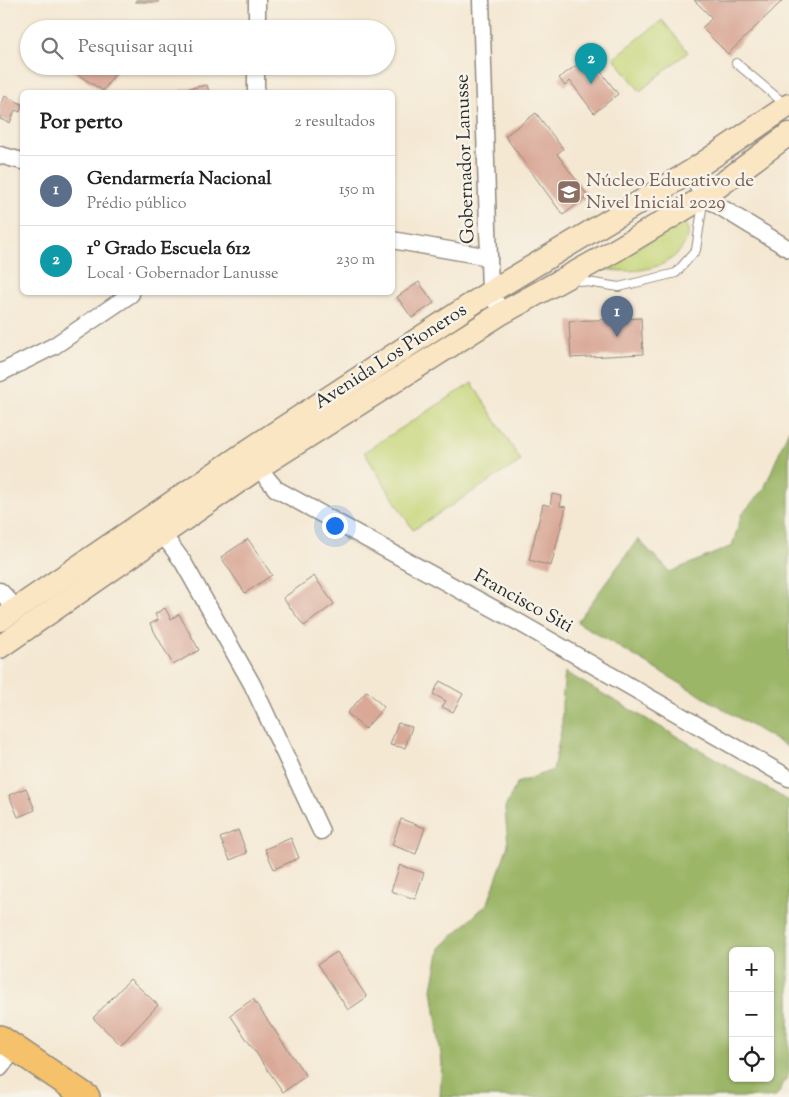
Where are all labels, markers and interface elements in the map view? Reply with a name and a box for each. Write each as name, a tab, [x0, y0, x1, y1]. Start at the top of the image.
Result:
search box	[20, 20, 395, 75]
icon: search	[38, 34, 66, 62]
text: Pesquisar aqui	[78, 34, 193, 61]
pin: 2	[575, 43, 607, 84]
street label: Gobernador Lanusse	[450, 73, 482, 244]
text: Por perto	[40, 108, 123, 138]
text: 2 resultados	[294, 111, 375, 134]
text: Gendarmería Nacional	[87, 166, 272, 193]
place label: Núcleo Educativo de Nivel Inicial 2029	[586, 168, 754, 217]
text: 1	[53, 179, 59, 202]
text: 150 m	[339, 179, 375, 202]
school or university icon: Núcleo Educativo de Nivel Inicial 2029	[556, 179, 582, 205]
text: Prédio público	[87, 193, 186, 216]
text: 1º Grado Escuela 612	[87, 236, 251, 263]
text: 2	[52, 249, 60, 272]
text: 230 m	[336, 249, 375, 272]
text: Local · Gobernador Lanusse	[87, 263, 278, 286]
pin: 1	[601, 296, 633, 337]
street label: Avenida Los Pioneros	[309, 297, 473, 417]
your location	[322, 513, 348, 539]
street label: Francisco Siti	[468, 563, 578, 641]
map controls	[729, 947, 774, 1082]
button: +	[729, 947, 774, 992]
button: −	[729, 992, 774, 1037]
button: locate	[729, 1037, 774, 1082]

